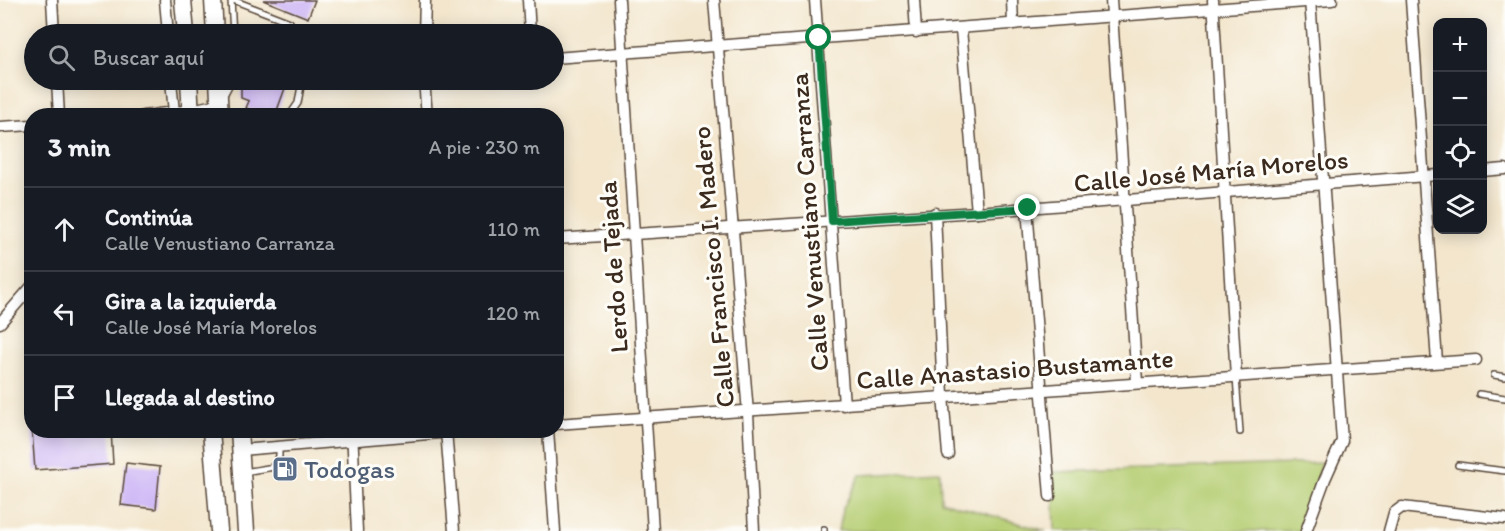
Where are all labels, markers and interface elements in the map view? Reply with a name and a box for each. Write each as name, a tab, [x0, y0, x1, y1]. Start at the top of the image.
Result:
map controls	[1433, 18, 1487, 234]
button: +	[1433, 18, 1487, 72]
search box	[24, 24, 564, 90]
route start	[805, 24, 831, 50]
icon: search	[45, 41, 78, 74]
text: Buscar aquí	[93, 44, 204, 71]
street label: Calle Venustiano Carranza	[783, 71, 835, 372]
button: −	[1433, 72, 1487, 126]
street label: Calle Francisco I. Madero	[685, 125, 741, 409]
button: locate	[1433, 126, 1487, 180]
text: 3 min	[48, 131, 110, 163]
text: A pie · 230 m	[429, 135, 540, 159]
street label: Calle José María Morelos	[1072, 143, 1350, 199]
street label: Lerdo de Tejada	[591, 179, 635, 354]
button: layers	[1433, 180, 1487, 234]
route end	[1014, 194, 1040, 220]
text: Continúa	[105, 204, 193, 231]
icon: ahead	[48, 213, 81, 246]
text: 110 m	[488, 217, 540, 241]
text: Calle Venustiano Carranza	[105, 231, 335, 255]
text: Gira a la izquierda	[105, 288, 276, 315]
icon: left	[48, 297, 81, 330]
text: 120 m	[487, 301, 540, 325]
text: Calle José María Morelos	[105, 315, 317, 339]
street label: Calle Anastasio Bustamante	[855, 342, 1175, 396]
icon: arrive	[48, 381, 81, 414]
text: Llegada al destino	[105, 384, 275, 411]
place label: Todogas	[304, 453, 395, 485]
fuel station icon: Todogas	[270, 454, 300, 484]

